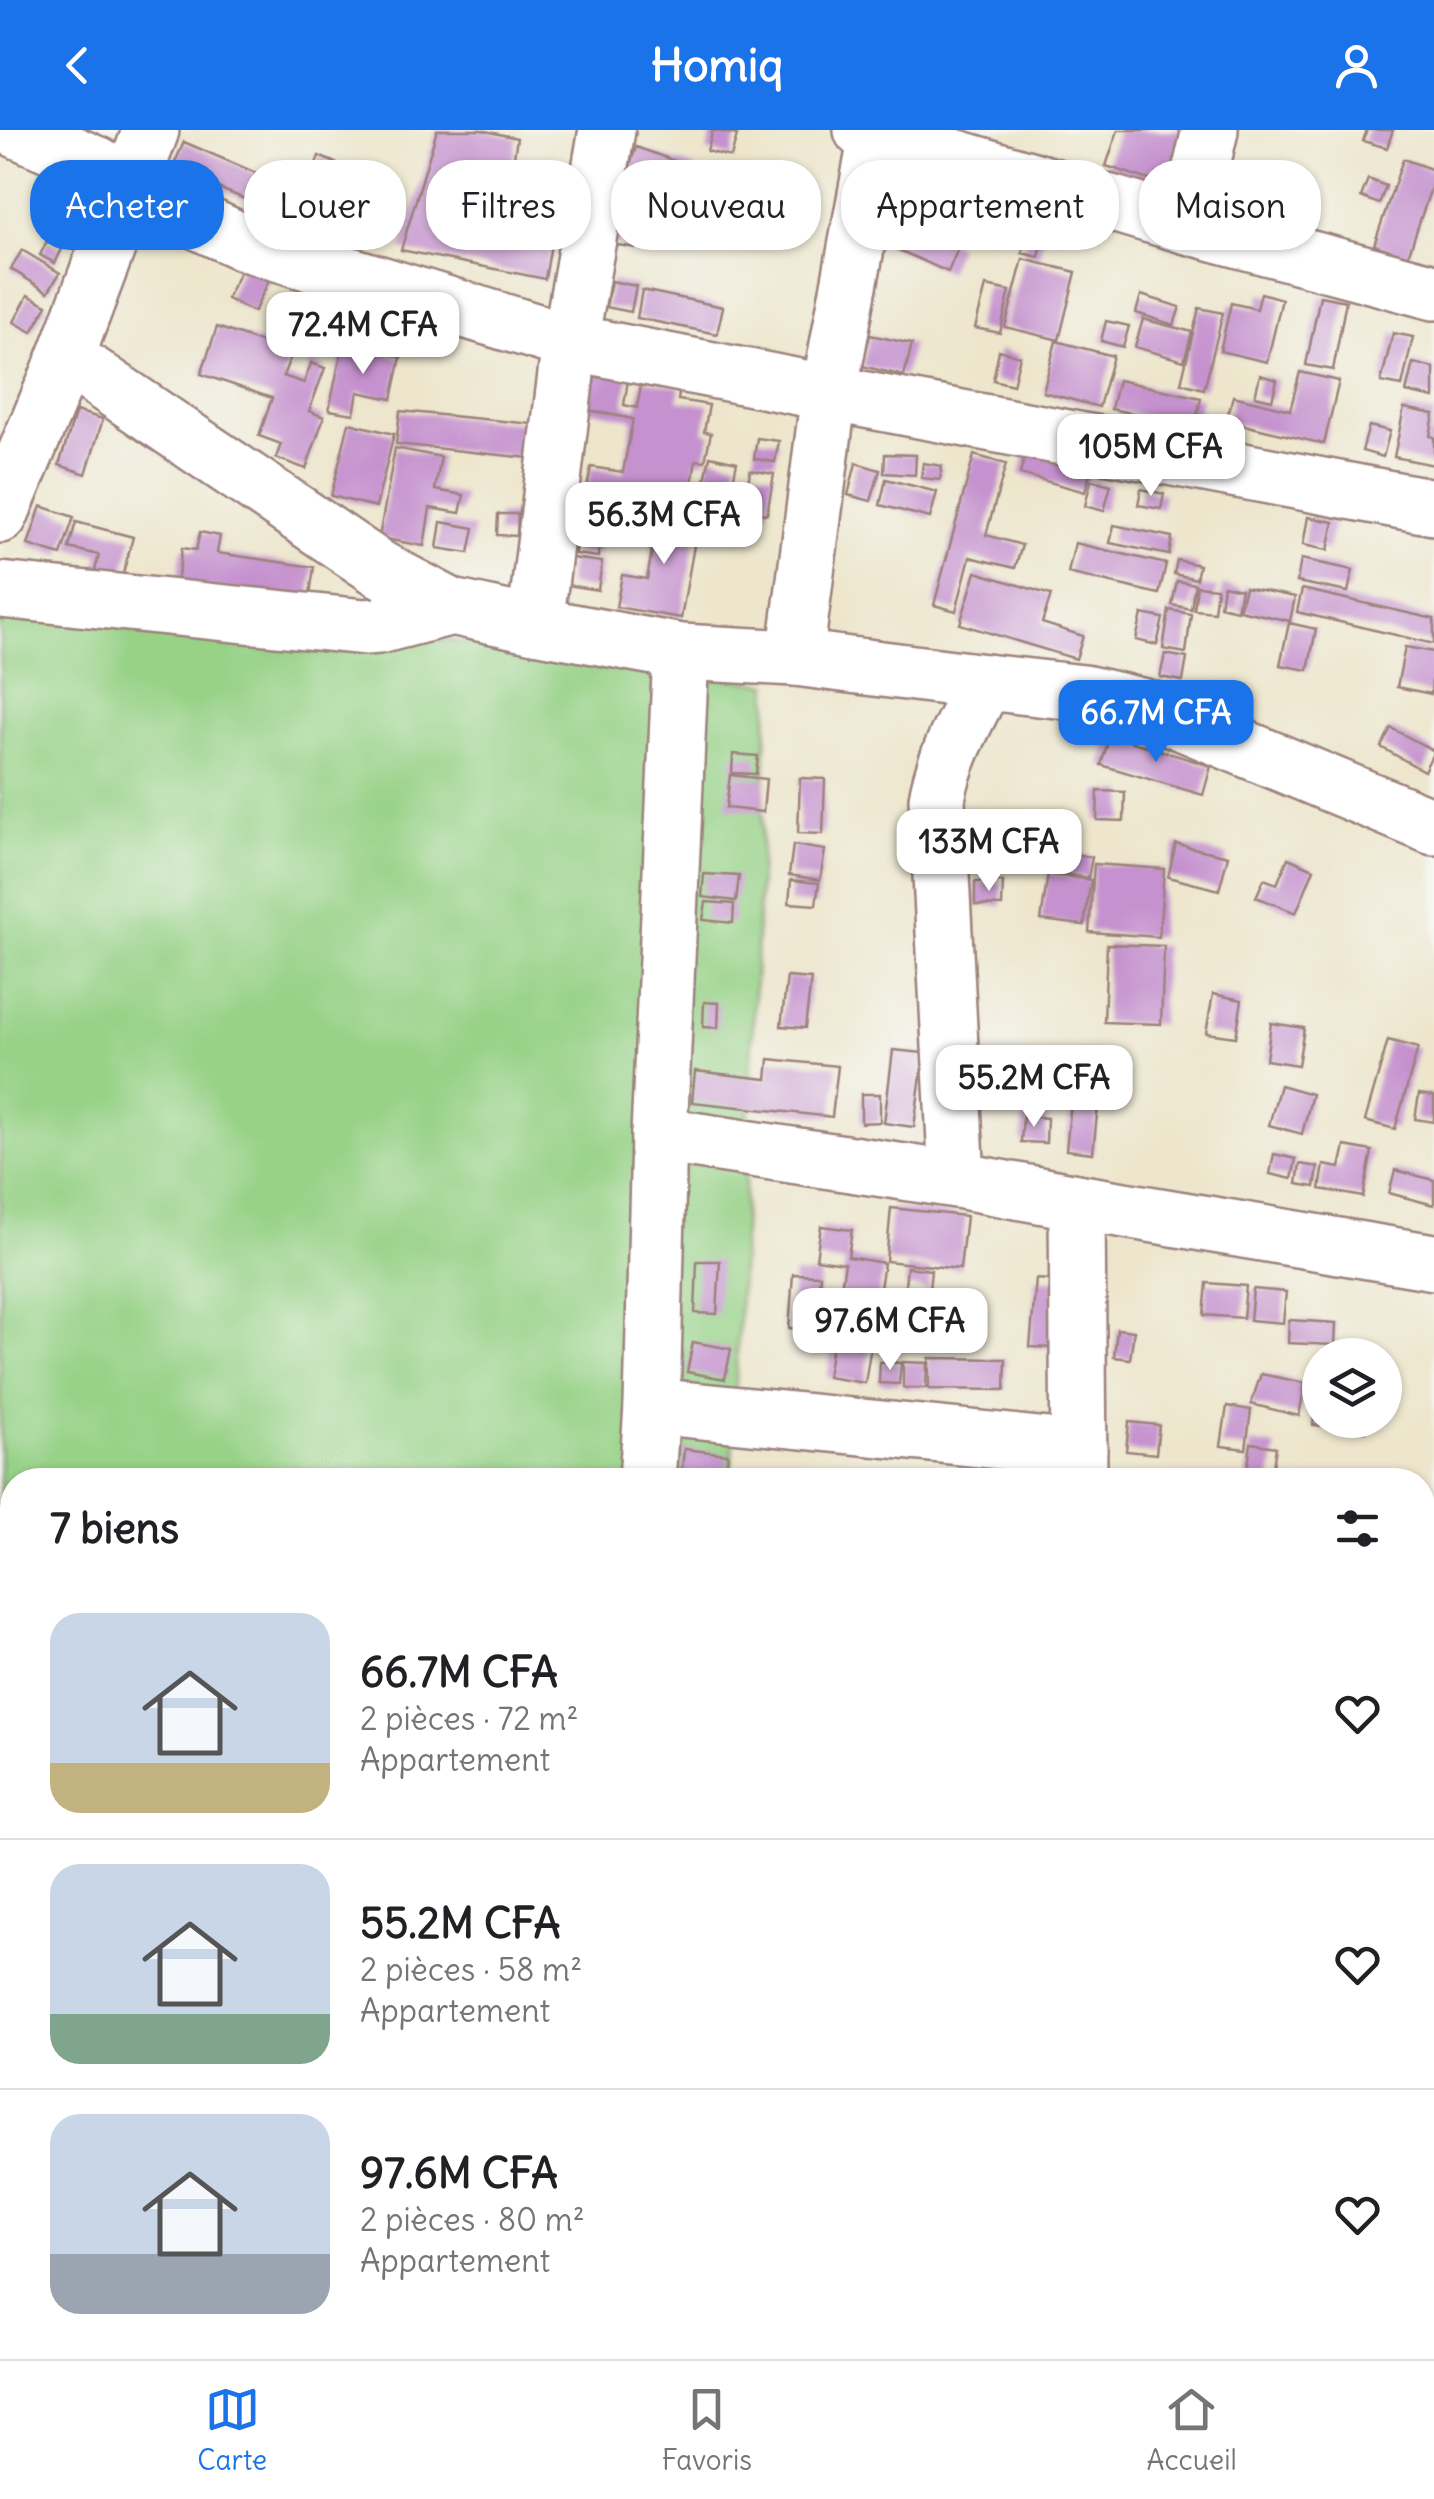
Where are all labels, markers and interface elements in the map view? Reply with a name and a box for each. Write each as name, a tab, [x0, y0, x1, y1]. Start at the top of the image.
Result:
text: Homiq	[651, 37, 783, 93]
icon: back	[50, 38, 105, 93]
icon: person	[1329, 38, 1384, 93]
chip: Acheter	[30, 160, 224, 250]
chip: Louer	[244, 160, 406, 250]
chip: Filtres	[426, 160, 591, 250]
chip: Nouveau	[611, 160, 821, 250]
chip: Appartement	[841, 160, 1119, 250]
chip: Maison	[1139, 160, 1321, 250]
pin: 72.4M CFA	[249, 292, 477, 377]
text: 72.4M CFA	[288, 304, 438, 345]
pin: 105M CFA	[1048, 414, 1254, 499]
text: 105M CFA	[1079, 426, 1223, 467]
pin: 56.3M CFA	[550, 482, 778, 567]
text: 56.3M CFA	[587, 494, 741, 535]
pin: 66.7M CFA	[1042, 680, 1270, 765]
text: 66.7M CFA	[1081, 692, 1231, 733]
pin: 133M CFA	[886, 809, 1092, 894]
text: 133M CFA	[919, 821, 1059, 862]
pin: 55.2M CFA	[920, 1045, 1148, 1130]
text: 55.2M CFA	[958, 1057, 1110, 1098]
pin: 97.6M CFA	[776, 1288, 1004, 1373]
text: 97.6M CFA	[815, 1300, 965, 1341]
map controls	[1302, 1338, 1402, 1438]
button: layers	[1302, 1338, 1402, 1438]
icon: filters	[1330, 1501, 1385, 1556]
text: 7 biens	[50, 1502, 179, 1554]
text: 66.7M CFA	[360, 1646, 558, 1698]
icon: home	[130, 1653, 250, 1773]
icon: heart	[1330, 1686, 1385, 1741]
text: 2 pièces · 72 m²	[360, 1698, 579, 1739]
text: Appartement	[360, 1739, 550, 1780]
text: 55.2M CFA	[360, 1897, 560, 1949]
icon: home	[130, 1904, 250, 2024]
icon: heart	[1330, 1937, 1385, 1992]
text: 2 pièces · 58 m²	[360, 1949, 582, 1990]
text: Appartement	[360, 1990, 550, 2031]
text: 97.6M CFA	[360, 2147, 558, 2199]
icon: home	[130, 2154, 250, 2274]
icon: heart	[1330, 2187, 1385, 2242]
text: 2 pièces · 80 m²	[360, 2199, 585, 2240]
text: Appartement	[360, 2240, 550, 2281]
tab: Carte	[197, 2382, 267, 2478]
tab: Favoris	[662, 2382, 752, 2478]
tab: Accueil	[1147, 2382, 1237, 2478]

